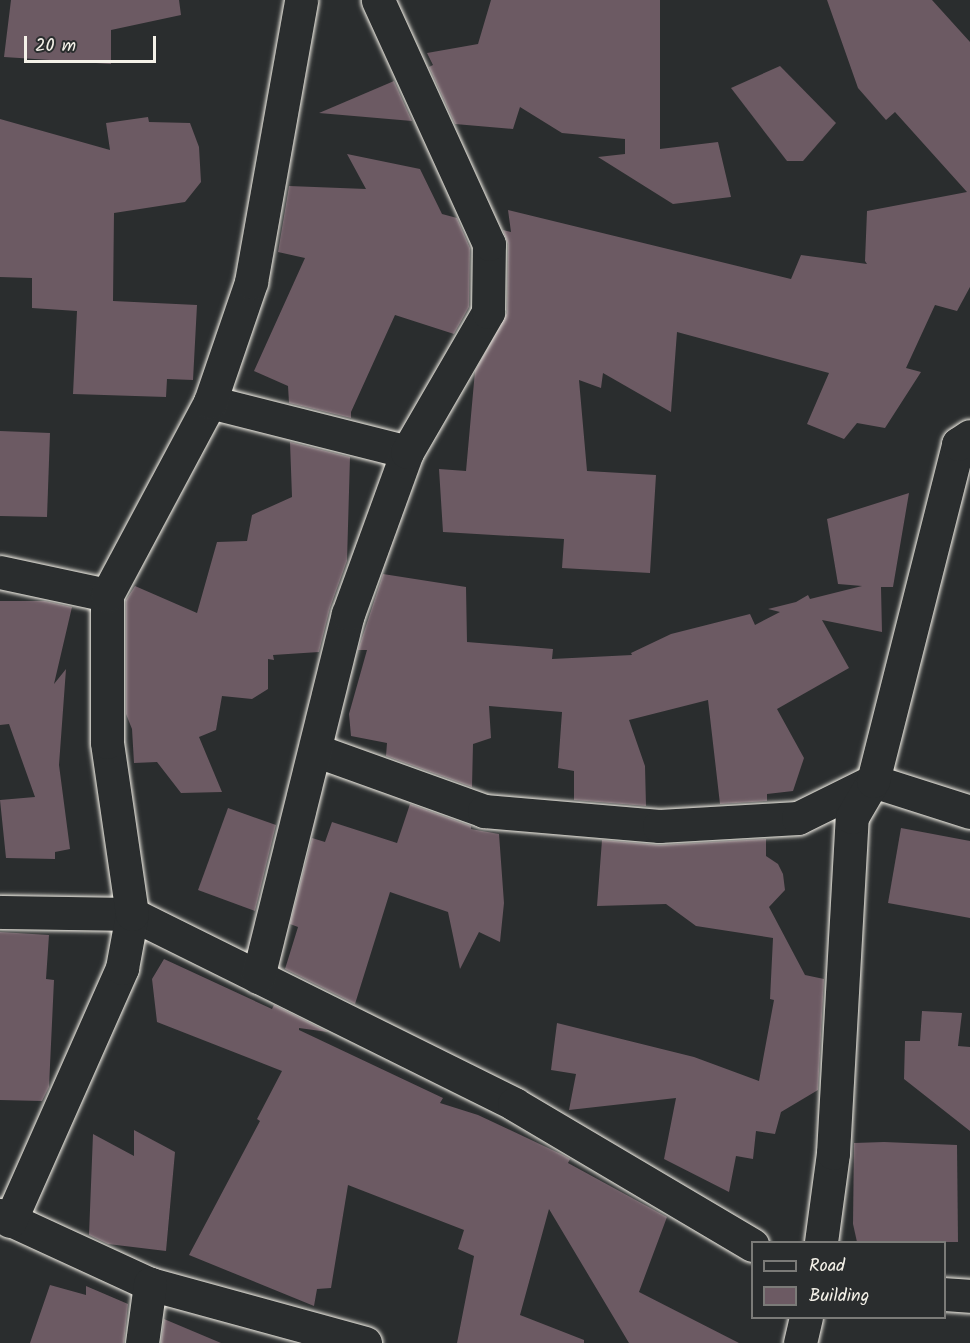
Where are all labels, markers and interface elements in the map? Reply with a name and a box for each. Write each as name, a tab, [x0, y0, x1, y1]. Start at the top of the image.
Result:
scale bar	[27, 24, 159, 62]
text: 20 m	[35, 32, 76, 61]
legend	[751, 1241, 946, 1319]
text: Road	[809, 1252, 845, 1281]
text: Building	[809, 1282, 869, 1311]

